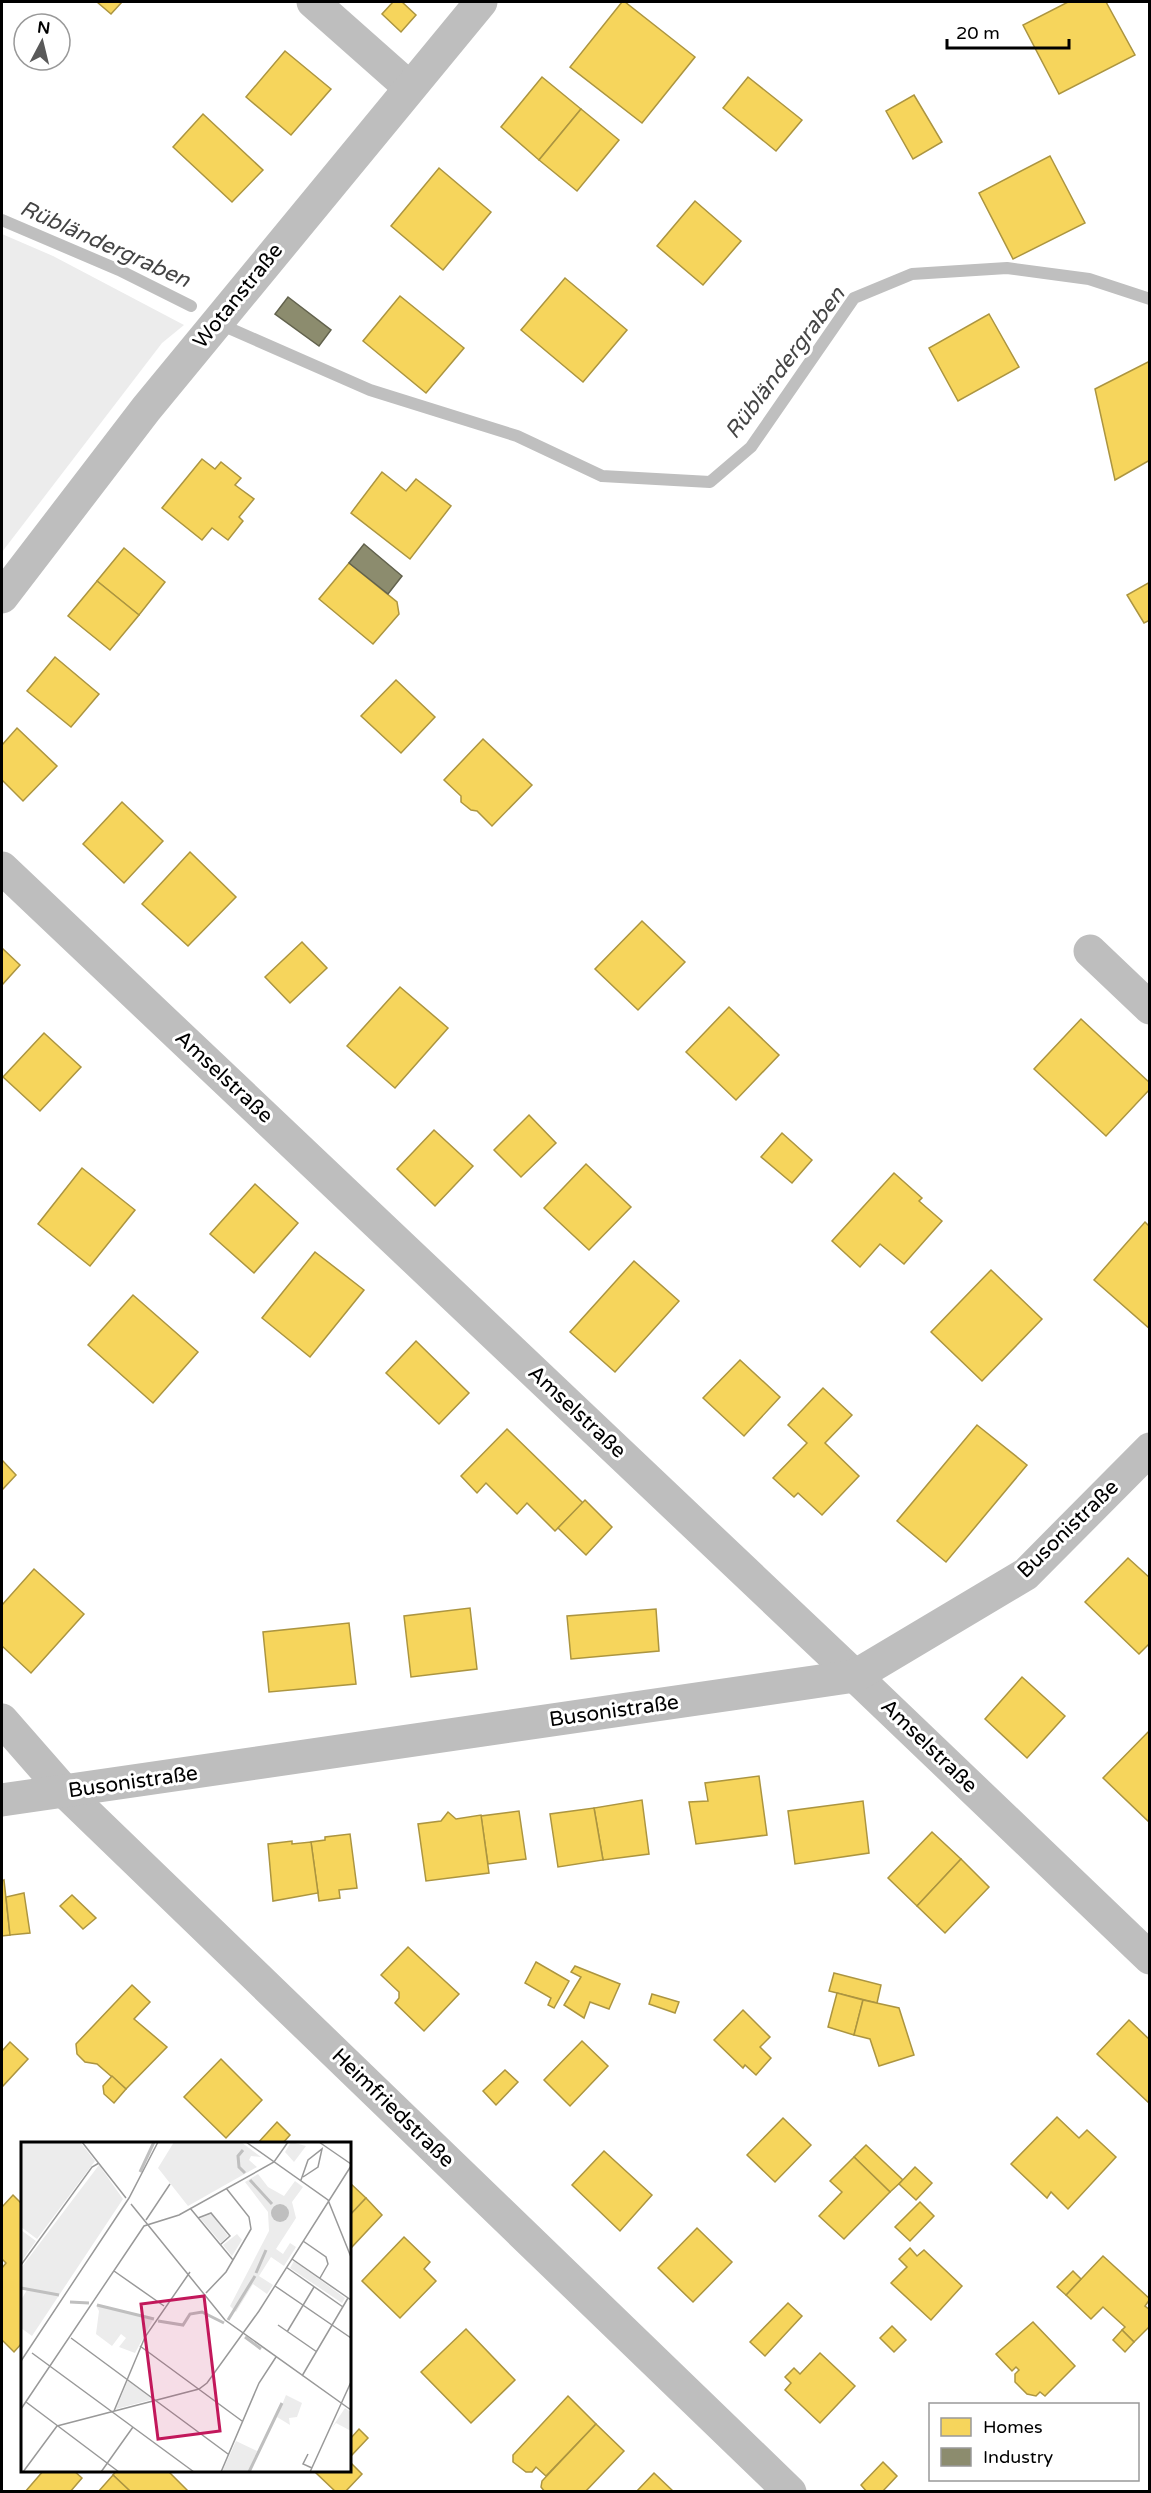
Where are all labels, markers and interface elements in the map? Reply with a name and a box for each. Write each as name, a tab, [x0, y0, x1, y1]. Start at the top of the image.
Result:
north arrow	[12, 12, 72, 72]
scale bar	[947, 12, 1068, 50]
text: N	[36, 17, 51, 39]
text: 20 m	[956, 22, 1000, 44]
water label: Rübländergraben	[16, 195, 194, 293]
street label: Wotanstraße	[188, 238, 288, 354]
water label: Rübländergraben	[720, 282, 851, 444]
street label: Amselstraße	[170, 1025, 278, 1129]
street label: Amselstraße	[523, 1360, 631, 1464]
street label: Busonistraße	[1012, 1475, 1124, 1583]
street label: Busonistraße	[548, 1690, 681, 1732]
street label: Amselstraße	[876, 1694, 983, 1798]
street label: Busonistraße	[67, 1761, 200, 1803]
street label: Heimfriedstraße	[327, 2043, 460, 2173]
inset map	[21, 2142, 351, 2472]
legend	[929, 2403, 1139, 2481]
text: Homes	[983, 2416, 1043, 2438]
text: Industry	[983, 2446, 1054, 2468]

